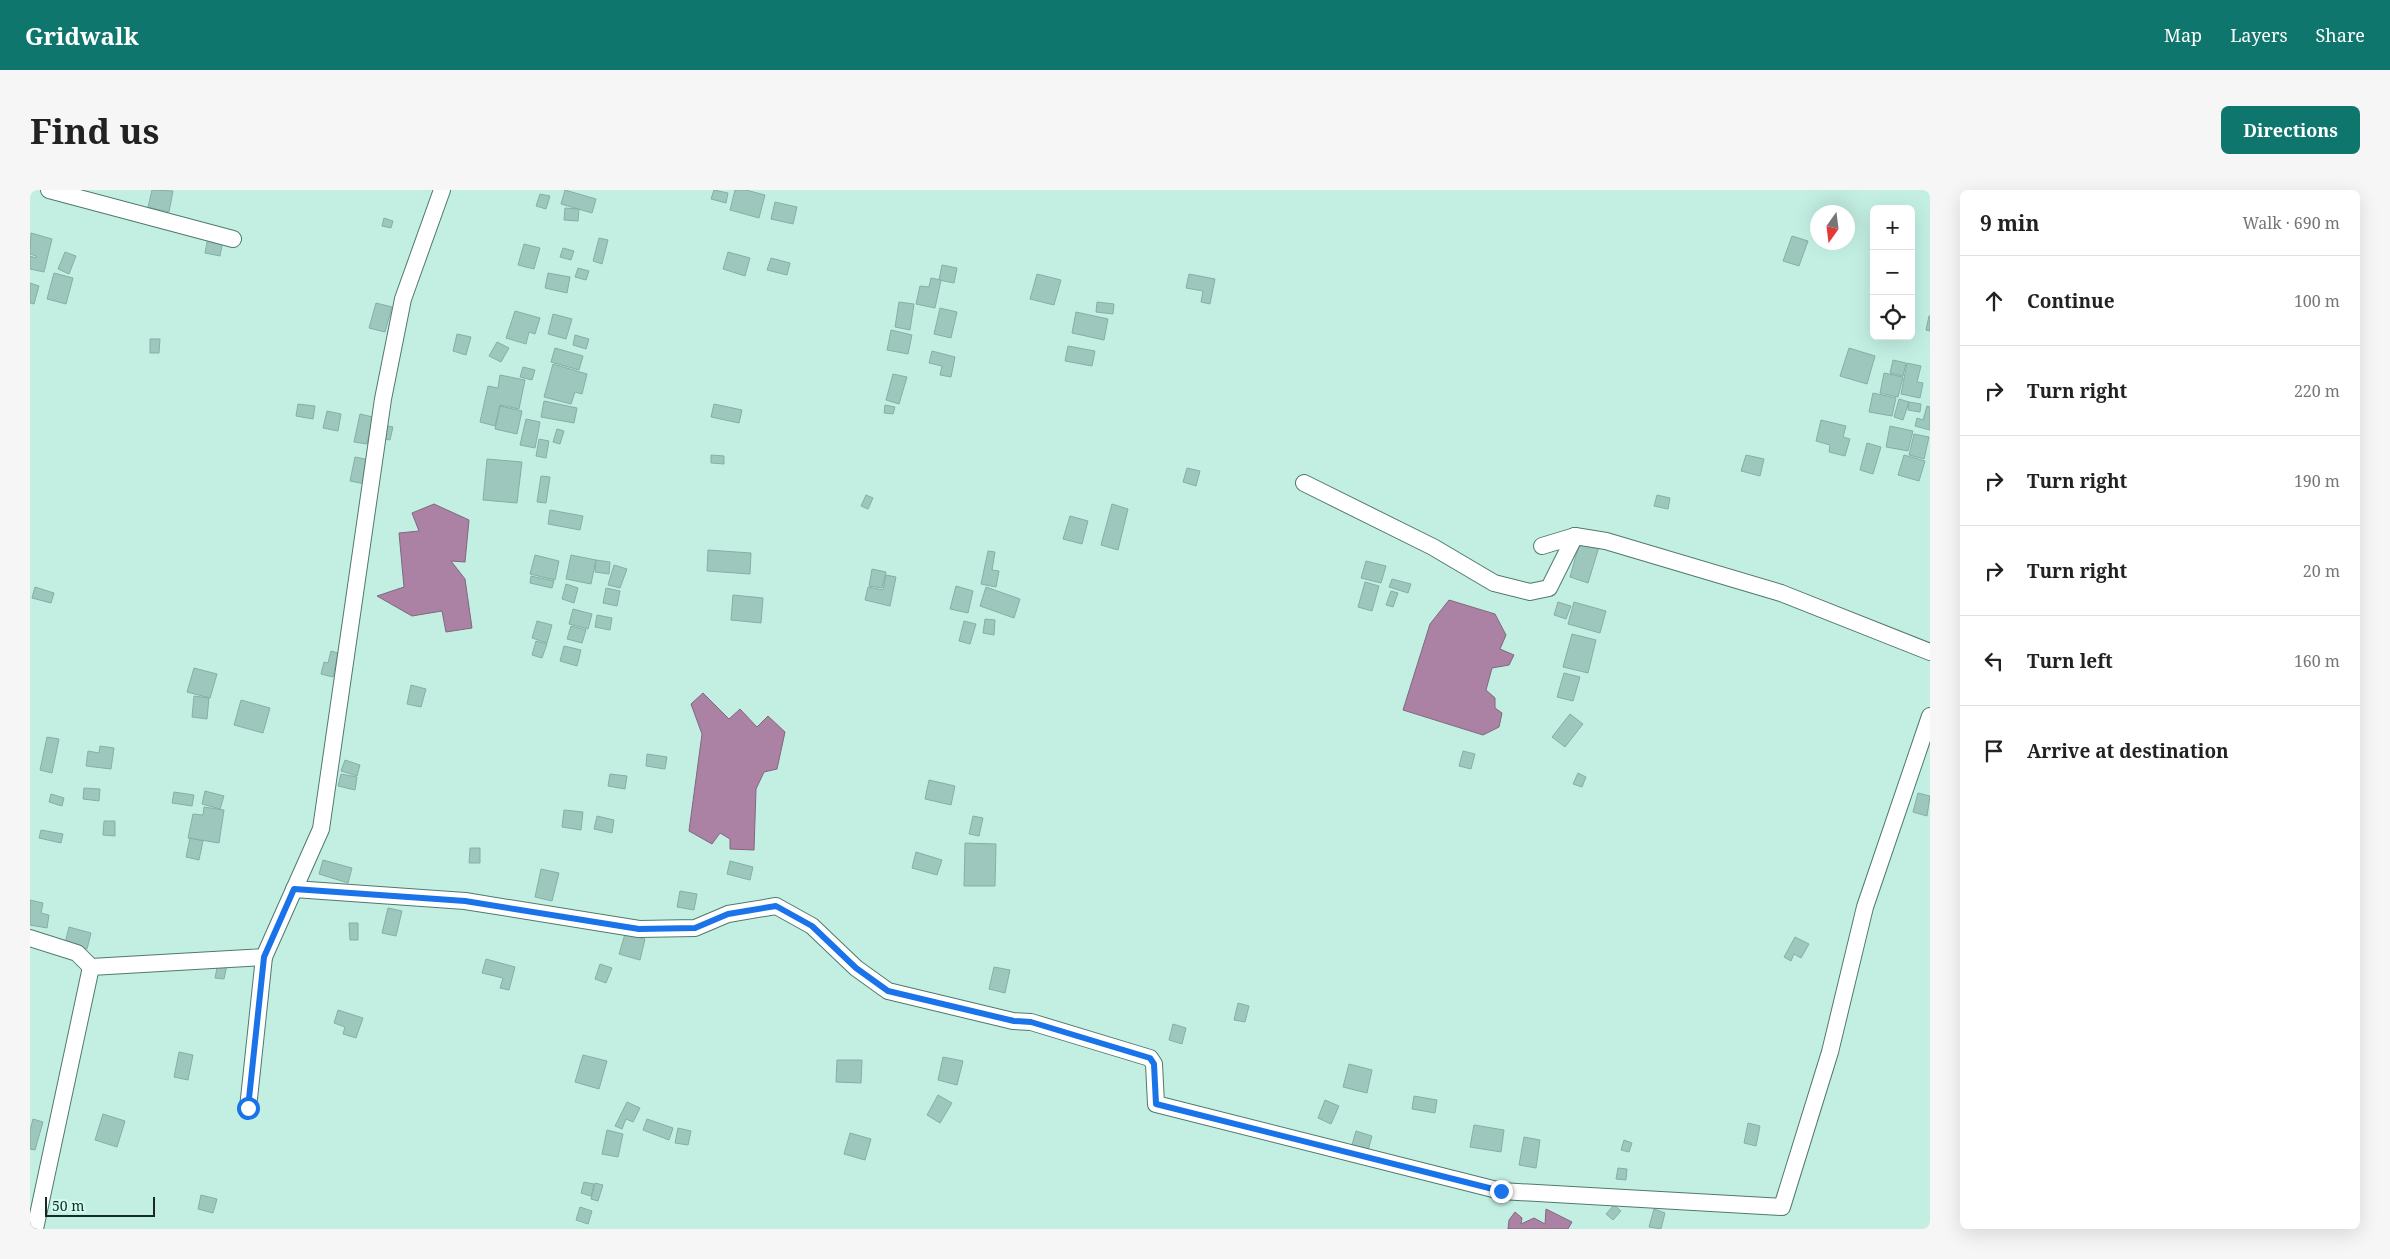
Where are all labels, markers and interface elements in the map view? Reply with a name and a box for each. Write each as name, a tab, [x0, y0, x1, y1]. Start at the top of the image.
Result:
text: Gridwalk	[25, 19, 139, 52]
text: Map	[2164, 23, 2202, 47]
text: Layers	[2230, 23, 2288, 47]
text: Share	[2316, 23, 2365, 47]
button: Directions	[2221, 106, 2360, 154]
text: Find us	[30, 107, 159, 154]
north arrow	[1810, 205, 1855, 250]
map controls	[1870, 205, 1915, 340]
button: +	[1870, 205, 1915, 250]
text: 9 min	[1980, 209, 2039, 237]
text: Walk · 690 m	[2243, 212, 2340, 234]
button: −	[1870, 250, 1915, 295]
icon: ahead	[1980, 287, 2008, 315]
text: Continue	[2027, 288, 2115, 314]
text: 100 m	[2294, 290, 2340, 312]
button: locate	[1870, 295, 1915, 340]
icon: right	[1980, 377, 2008, 405]
text: Turn right	[2027, 378, 2127, 404]
text: 220 m	[2294, 380, 2340, 402]
icon: right	[1980, 467, 2008, 495]
text: Turn right	[2027, 468, 2127, 494]
text: 190 m	[2294, 470, 2340, 492]
icon: right	[1980, 557, 2008, 585]
text: Turn right	[2027, 558, 2127, 584]
text: 20 m	[2303, 560, 2340, 582]
icon: left	[1980, 647, 2008, 675]
text: Turn left	[2027, 648, 2113, 674]
text: 160 m	[2294, 650, 2340, 672]
icon: arrive	[1980, 737, 2008, 765]
text: Arrive at destination	[2027, 738, 2229, 764]
route start	[237, 1097, 260, 1120]
route end	[1490, 1180, 1513, 1203]
scale bar	[45, 1194, 155, 1217]
text: 50 m	[52, 1196, 85, 1215]

